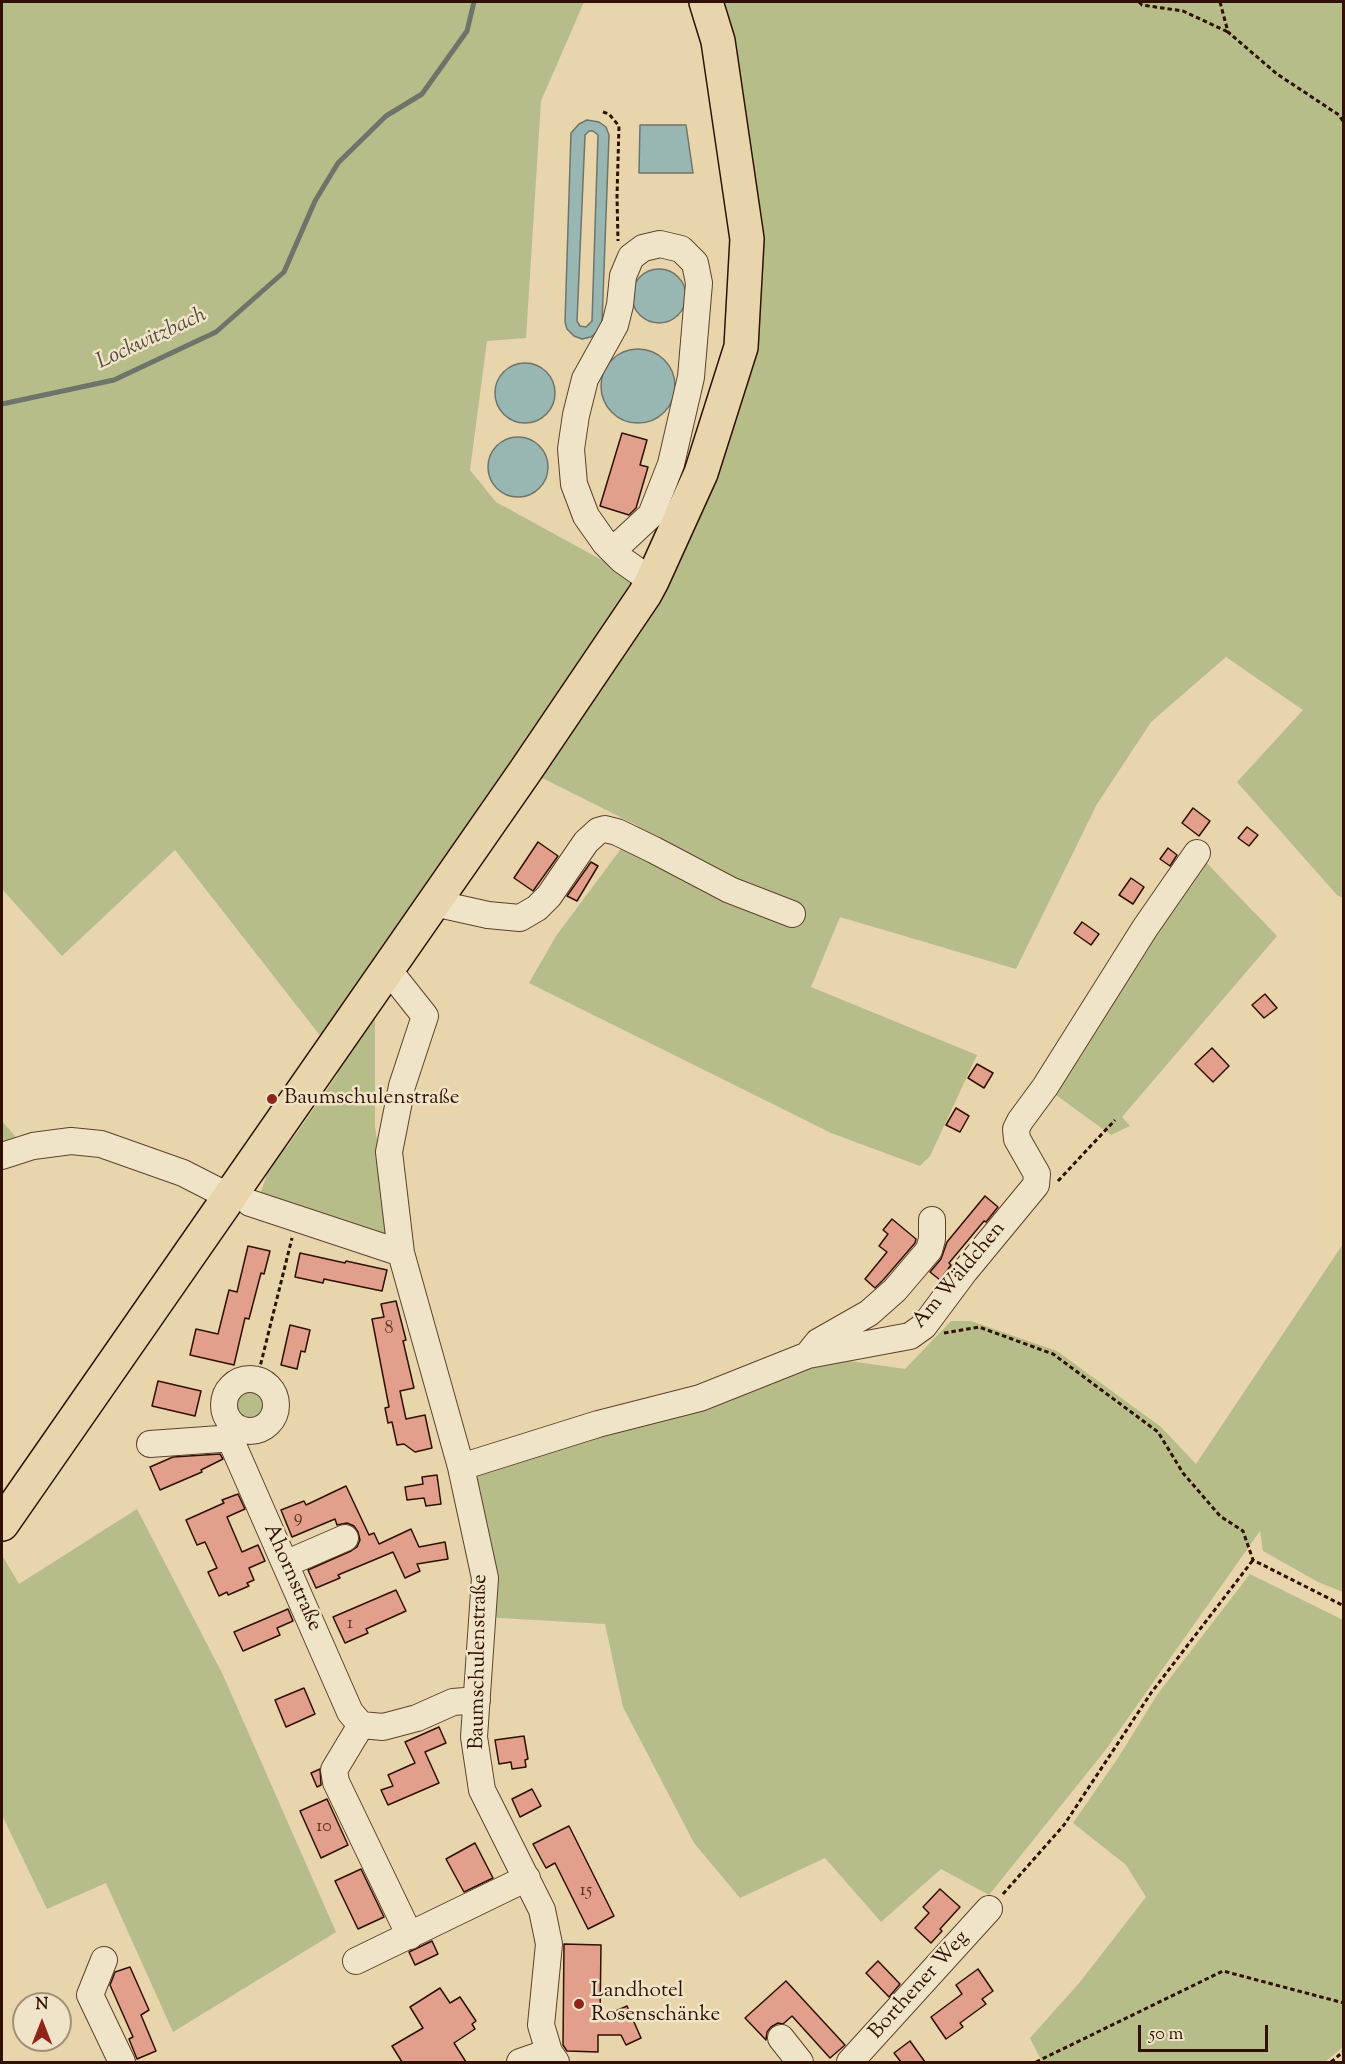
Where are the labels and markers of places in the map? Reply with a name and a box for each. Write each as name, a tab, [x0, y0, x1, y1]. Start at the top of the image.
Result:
place label: Baumschulenstraße	[284, 1086, 460, 1112]
marker: Baumschulenstraße	[265, 1092, 279, 1106]
place label: Landhotel Rosenschänke	[591, 1979, 720, 2029]
marker: Landhotel Rosenschänke	[572, 1997, 586, 2011]

